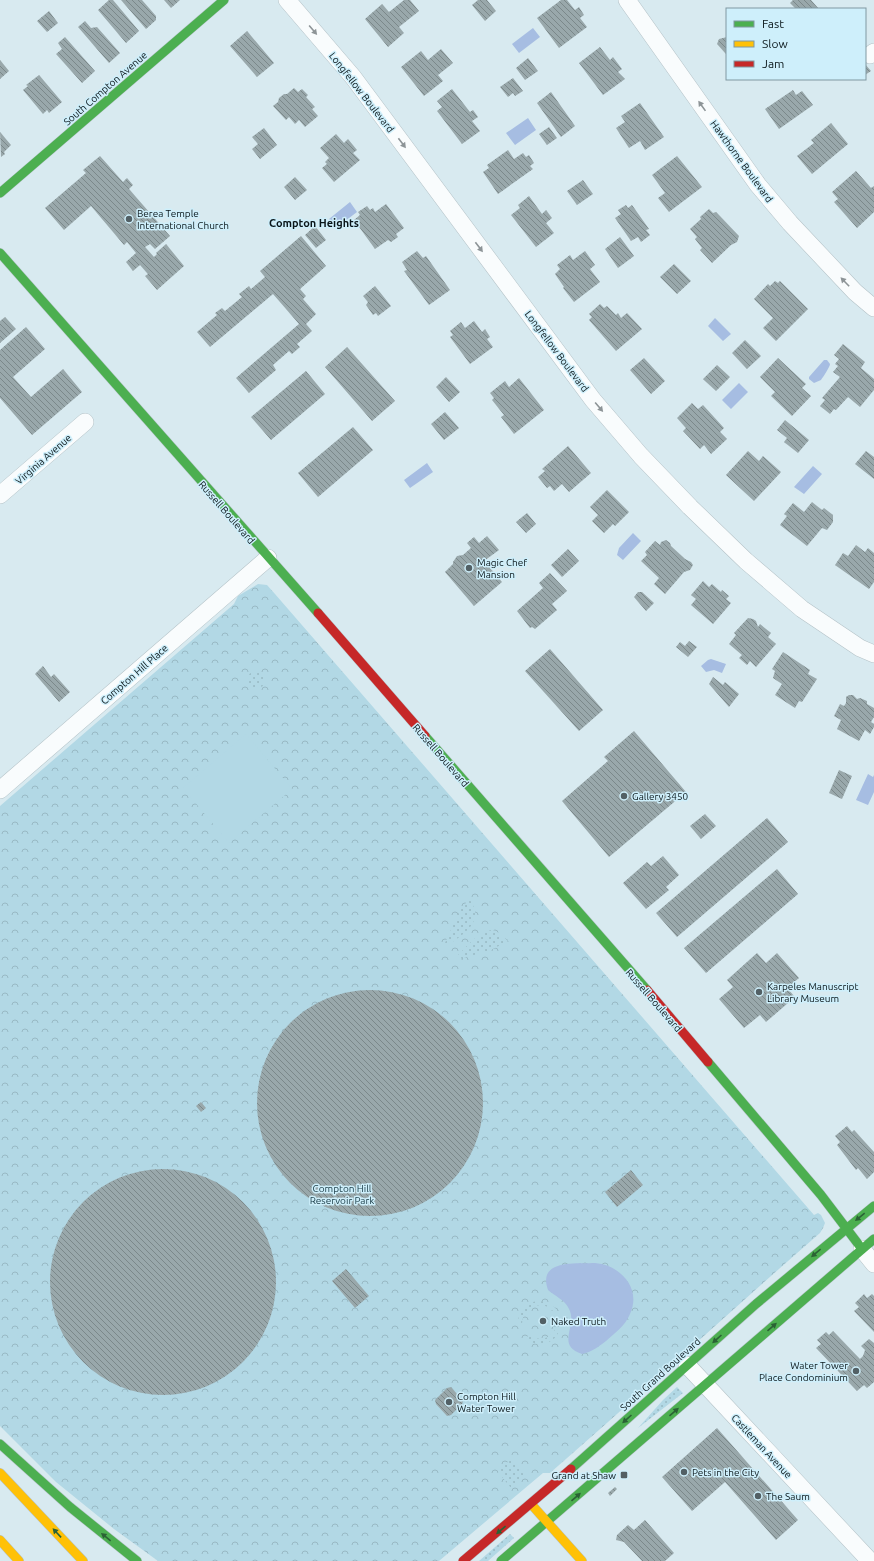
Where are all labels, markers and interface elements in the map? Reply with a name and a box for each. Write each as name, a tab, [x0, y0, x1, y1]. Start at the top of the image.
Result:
legend	[726, 8, 866, 80]
text: Fast	[762, 17, 784, 30]
one-way arrow	[308, 24, 317, 35]
text: Slow	[762, 37, 788, 50]
street label: South Compton Avenue	[61, 49, 149, 128]
street label: Longfellow Boulevard	[327, 50, 396, 135]
text: Jam	[762, 57, 784, 70]
one-way arrow	[698, 100, 706, 111]
street label: Hawthorne Boulevard	[708, 118, 775, 204]
one-way arrow	[398, 137, 406, 148]
place label: Berea Temple International Church	[137, 208, 229, 231]
marker: Berea Temple International Church	[124, 214, 134, 224]
district label: Compton Heights	[269, 217, 359, 229]
one-way arrow	[475, 242, 483, 252]
one-way arrow	[841, 277, 850, 287]
street label: Longfellow Boulevard	[523, 309, 591, 394]
one-way arrow	[595, 402, 604, 412]
street label: Virginia Avenue	[13, 432, 73, 487]
street label: Russell Boulevard	[196, 479, 257, 546]
place label: Magic Chef Mansion	[477, 557, 527, 580]
marker: Magic Chef Mansion	[464, 563, 474, 573]
street label: Compton Hill Place	[99, 642, 170, 706]
street label: Russell Boulevard	[410, 722, 471, 789]
marker: Gallery 3450	[619, 791, 629, 801]
place label: Gallery 3450	[632, 791, 689, 802]
street label: Russell Boulevard	[623, 967, 684, 1034]
place label: Karpeles Manuscript Library Museum	[767, 981, 858, 1004]
marker: Karpeles Manuscript Library Museum	[754, 987, 764, 997]
park label: Compton Hill Reservoir Park	[310, 1183, 374, 1206]
one-way arrow	[855, 1213, 866, 1222]
one-way arrow	[811, 1249, 822, 1258]
marker: Naked Truth	[538, 1316, 548, 1326]
place label: Naked Truth	[551, 1316, 606, 1327]
one-way arrow	[767, 1322, 778, 1331]
one-way arrow	[712, 1334, 721, 1343]
street label: South Grand Boulevard	[618, 1335, 703, 1413]
place label: Water Tower Place Condominium	[759, 1360, 848, 1383]
marker: Water Tower Place Condominium	[851, 1366, 861, 1376]
place label: Compton Hill Water Tower	[457, 1391, 516, 1414]
marker: Compton Hill Water Tower	[444, 1397, 454, 1407]
one-way arrow	[669, 1407, 679, 1416]
street label: Castleman Avenue	[729, 1412, 794, 1481]
one-way arrow	[622, 1414, 631, 1423]
marker: Pets in the City	[679, 1467, 689, 1477]
place label: Pets in the City	[692, 1467, 759, 1478]
place label: Grand at Shaw	[551, 1470, 616, 1481]
marker: Grand at Shaw	[619, 1470, 629, 1480]
marker: The Saum	[753, 1491, 763, 1501]
place label: The Saum	[766, 1491, 810, 1502]
one-way arrow	[570, 1492, 581, 1501]
one-way arrow	[495, 1525, 506, 1534]
one-way arrow	[52, 1528, 61, 1538]
one-way arrow	[101, 1533, 112, 1542]

